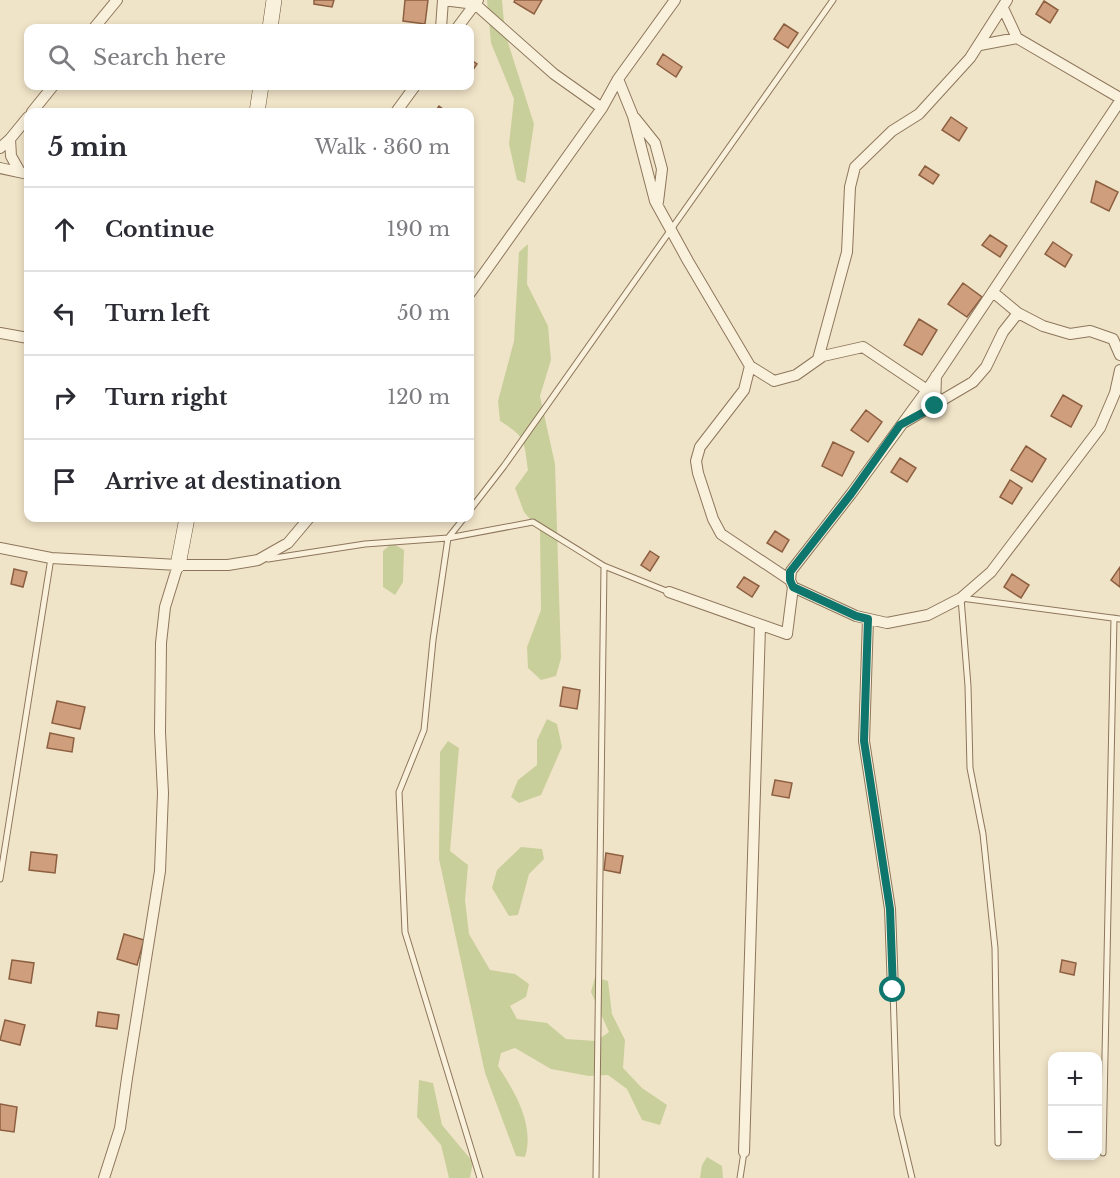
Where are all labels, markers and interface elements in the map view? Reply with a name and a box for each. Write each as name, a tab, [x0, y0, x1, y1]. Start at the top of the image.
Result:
search box	[24, 24, 474, 90]
icon: search	[45, 41, 78, 74]
text: Search here	[93, 44, 226, 71]
text: 5 min	[48, 131, 127, 163]
text: Walk · 360 m	[315, 135, 450, 159]
icon: ahead	[48, 213, 81, 246]
text: Continue	[105, 216, 214, 243]
text: 190 m	[387, 217, 450, 241]
icon: left	[48, 297, 81, 330]
text: Turn left	[105, 300, 210, 327]
text: 50 m	[397, 301, 450, 325]
icon: right	[48, 381, 81, 414]
text: Turn right	[105, 384, 227, 411]
text: 120 m	[387, 385, 450, 409]
route end	[921, 392, 947, 418]
icon: arrive	[48, 465, 81, 498]
text: Arrive at destination	[105, 468, 342, 495]
route start	[879, 976, 905, 1002]
map controls	[1048, 1052, 1102, 1160]
button: +	[1048, 1052, 1102, 1106]
button: −	[1048, 1106, 1102, 1160]

